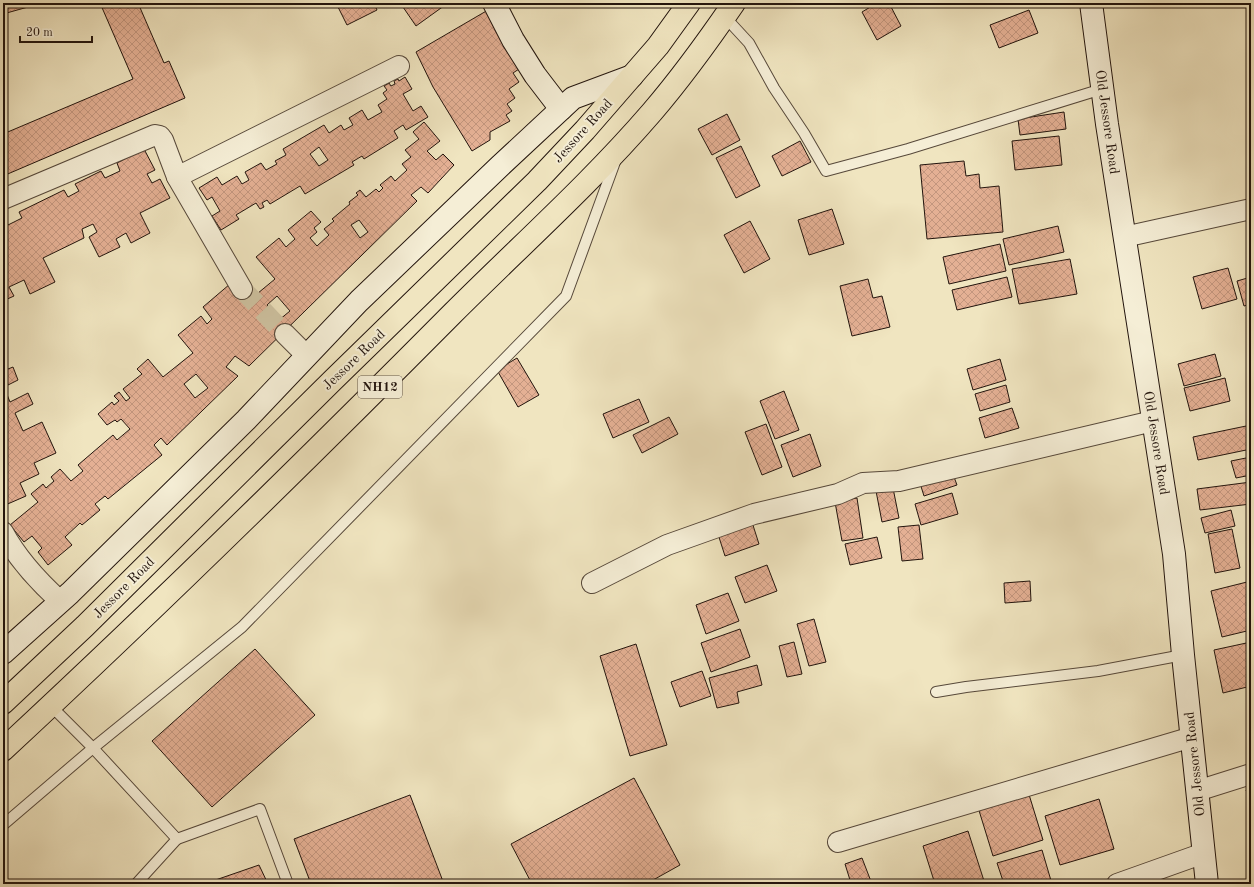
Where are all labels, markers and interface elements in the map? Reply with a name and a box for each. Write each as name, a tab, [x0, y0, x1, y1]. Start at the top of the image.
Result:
scale bar	[20, 18, 92, 44]
text: 20 m	[26, 27, 53, 39]
street label: Old Jessore Road	[1093, 69, 1121, 175]
street label: Jessore Road	[551, 96, 615, 166]
street label: Jessore Road	[320, 327, 388, 393]
road number: NH12	[358, 376, 402, 398]
street label: Old Jessore Road	[1141, 390, 1171, 496]
street label: Jessore Road	[91, 555, 157, 621]
street label: Old Jessore Road	[1183, 711, 1207, 817]

